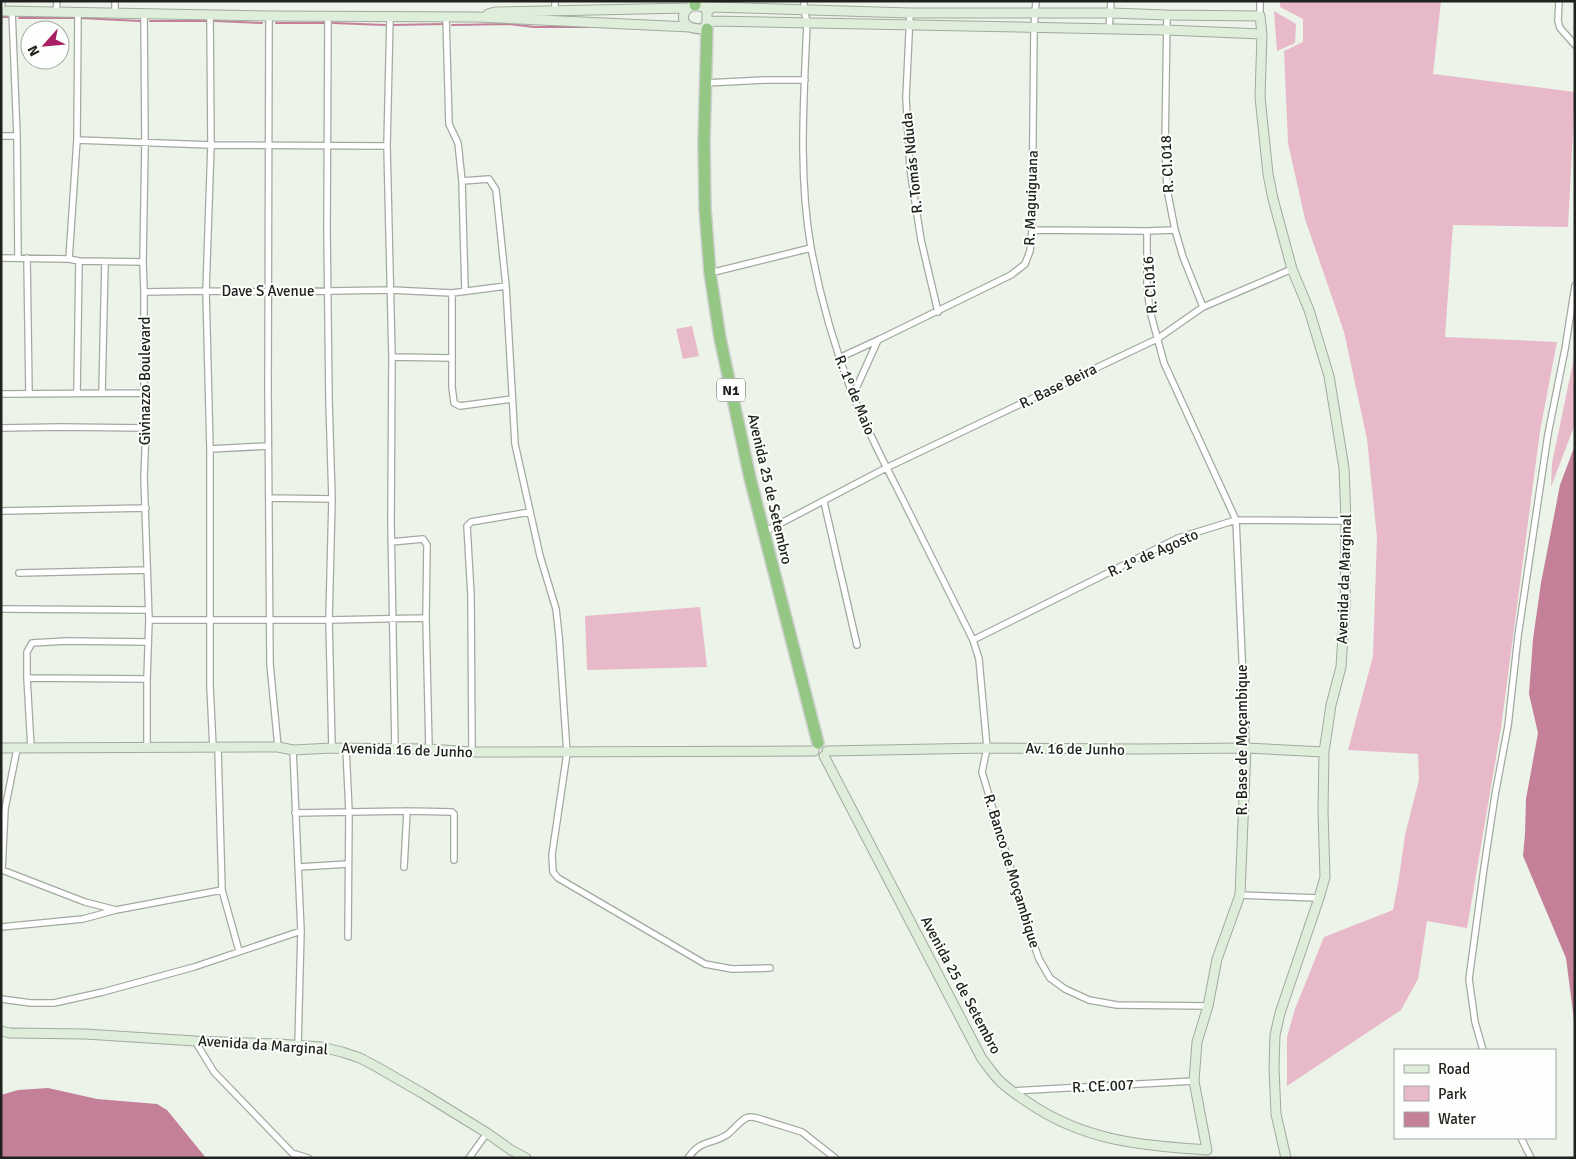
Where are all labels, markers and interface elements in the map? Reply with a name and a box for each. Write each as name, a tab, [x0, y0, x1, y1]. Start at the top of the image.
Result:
north arrow	[20, 20, 70, 70]
text: N	[24, 42, 44, 59]
street label: R. Tomás Nduda	[898, 112, 926, 214]
street label: R. CI.018	[1156, 135, 1178, 193]
street label: R. Maguiguana	[1020, 150, 1042, 246]
street label: R. CI.016	[1139, 255, 1161, 315]
street label: Dave S Avenue	[222, 282, 314, 300]
street label: Givinazzo Boulevard	[136, 317, 154, 445]
street label: R. 1º de Maio	[831, 353, 879, 438]
street label: R. Base Beira	[1016, 360, 1100, 412]
road number: N1	[717, 378, 745, 402]
street label: Avenida 25 de Setembro	[744, 412, 796, 566]
street label: Avenida da Marginal	[1333, 514, 1355, 644]
street label: R. 1º de Agosto	[1105, 525, 1201, 581]
street label: R. Base de Moçambique	[1233, 664, 1251, 816]
street label: Avenida 16 de Junho	[341, 739, 473, 761]
street label: Av. 16 de Junho	[1025, 739, 1125, 759]
street label: R. Banco de Moçambique	[980, 792, 1044, 950]
street label: Avenida 25 de Setembro	[917, 913, 1005, 1057]
street label: Avenida da Marginal	[197, 1031, 329, 1059]
legend	[1394, 1049, 1556, 1139]
text: Road	[1438, 1060, 1470, 1078]
street label: R. CE.007	[1072, 1075, 1134, 1097]
text: Park	[1438, 1085, 1467, 1103]
text: Water	[1438, 1110, 1476, 1128]

